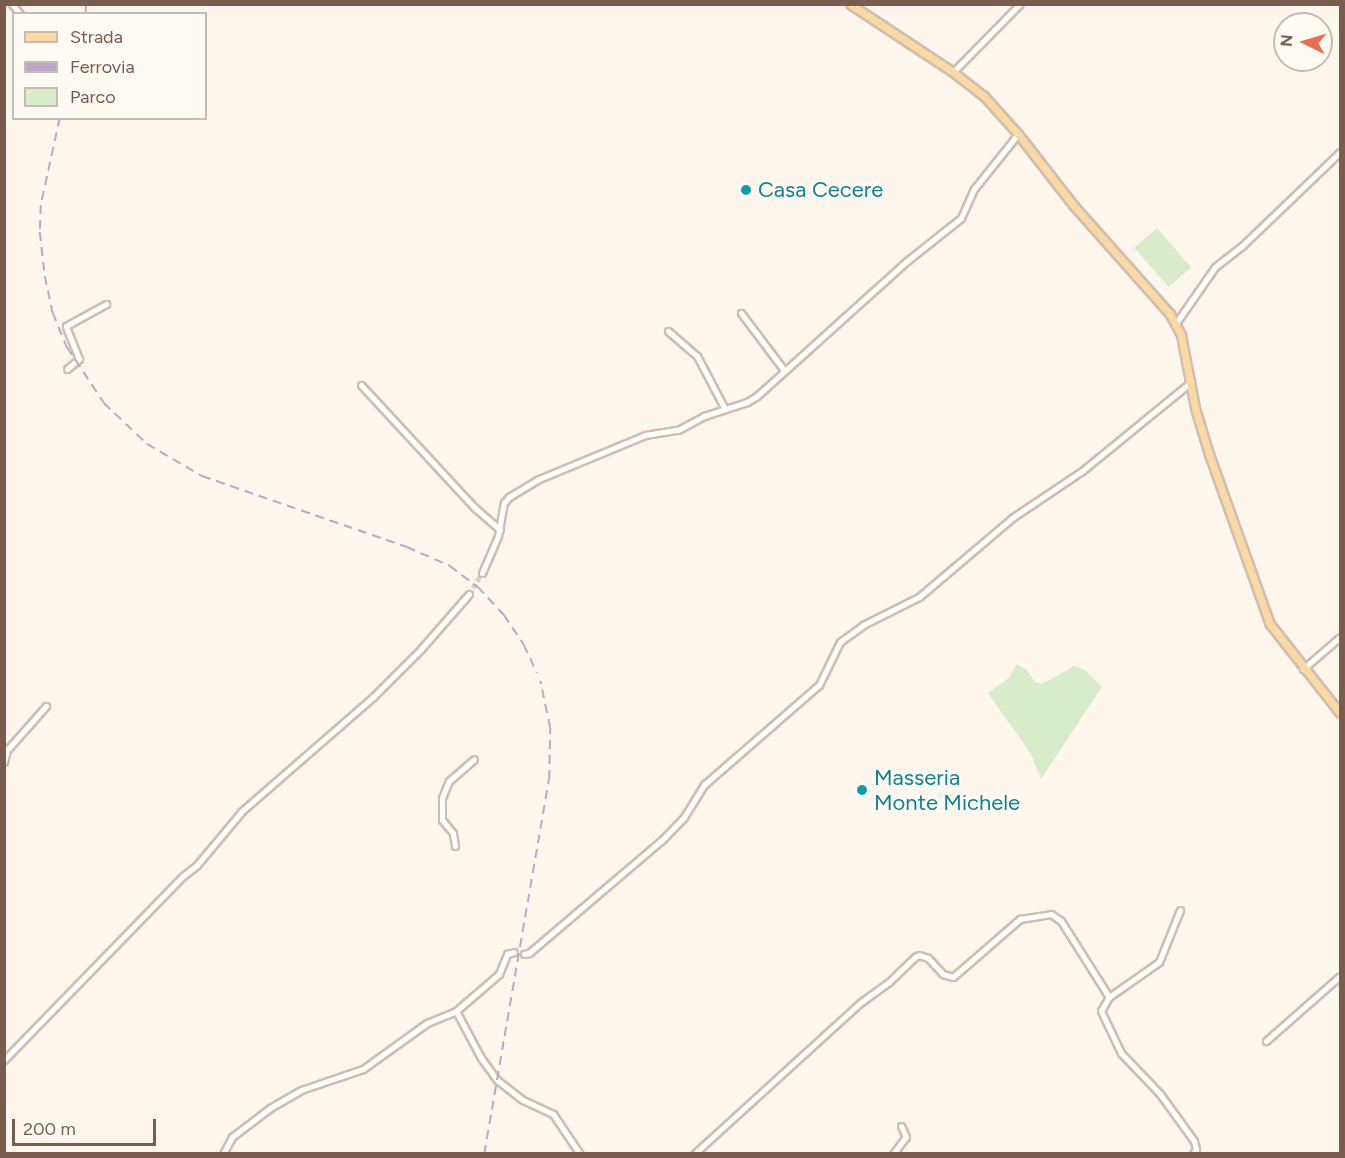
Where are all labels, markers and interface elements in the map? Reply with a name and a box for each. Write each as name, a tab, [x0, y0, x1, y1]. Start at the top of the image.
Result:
legend	[12, 12, 207, 120]
north arrow	[1273, 12, 1333, 72]
text: Strada	[70, 26, 123, 48]
text: N	[1277, 34, 1297, 48]
text: Ferrovia	[70, 56, 135, 78]
text: Parco	[70, 86, 116, 108]
place label: Casa Cecere	[758, 177, 883, 203]
marker: Casa Cecere	[739, 183, 753, 197]
place label: Masseria Monte Michele	[874, 764, 1020, 816]
marker: Masseria Monte Michele	[855, 783, 869, 797]
scale bar	[15, 1107, 159, 1145]
text: 200 m	[23, 1118, 76, 1140]

